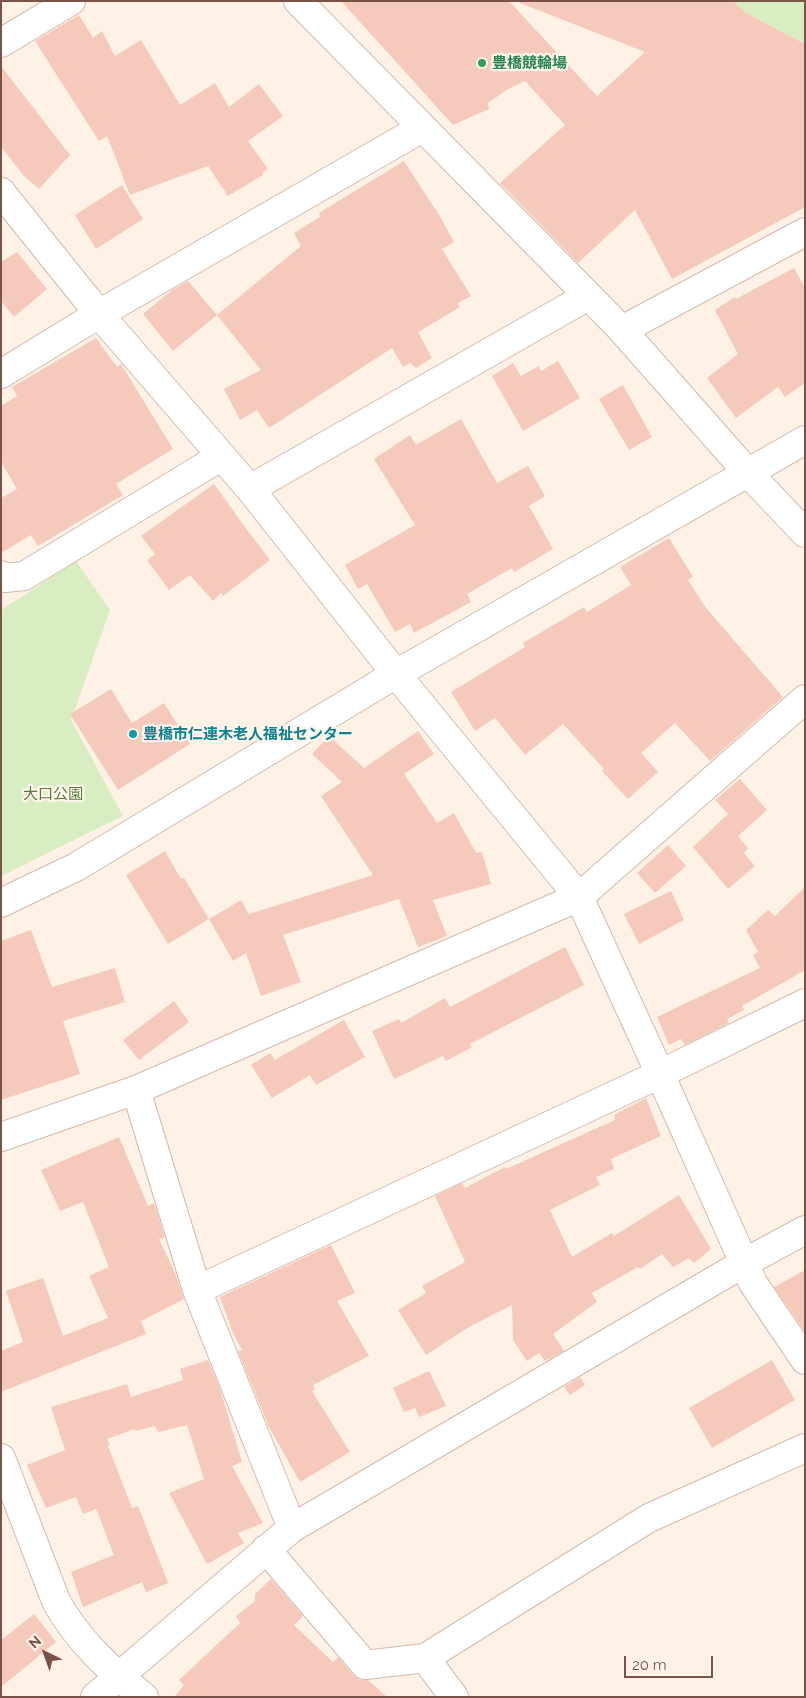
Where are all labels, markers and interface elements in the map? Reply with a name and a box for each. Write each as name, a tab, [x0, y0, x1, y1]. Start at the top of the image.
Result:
place label: 豊橋競輪場	[492, 54, 567, 72]
marker: 豊橋競輪場	[476, 57, 488, 69]
place label: 豊橋市仁連木老人福祉センター	[143, 725, 353, 743]
marker: 豊橋市仁連木老人福祉センター	[127, 728, 139, 740]
park label: 大口公園	[23, 785, 83, 803]
north arrow	[20, 1628, 70, 1678]
text: N	[26, 1632, 44, 1651]
scale bar	[626, 1646, 715, 1678]
text: 20 m	[632, 1656, 667, 1674]

